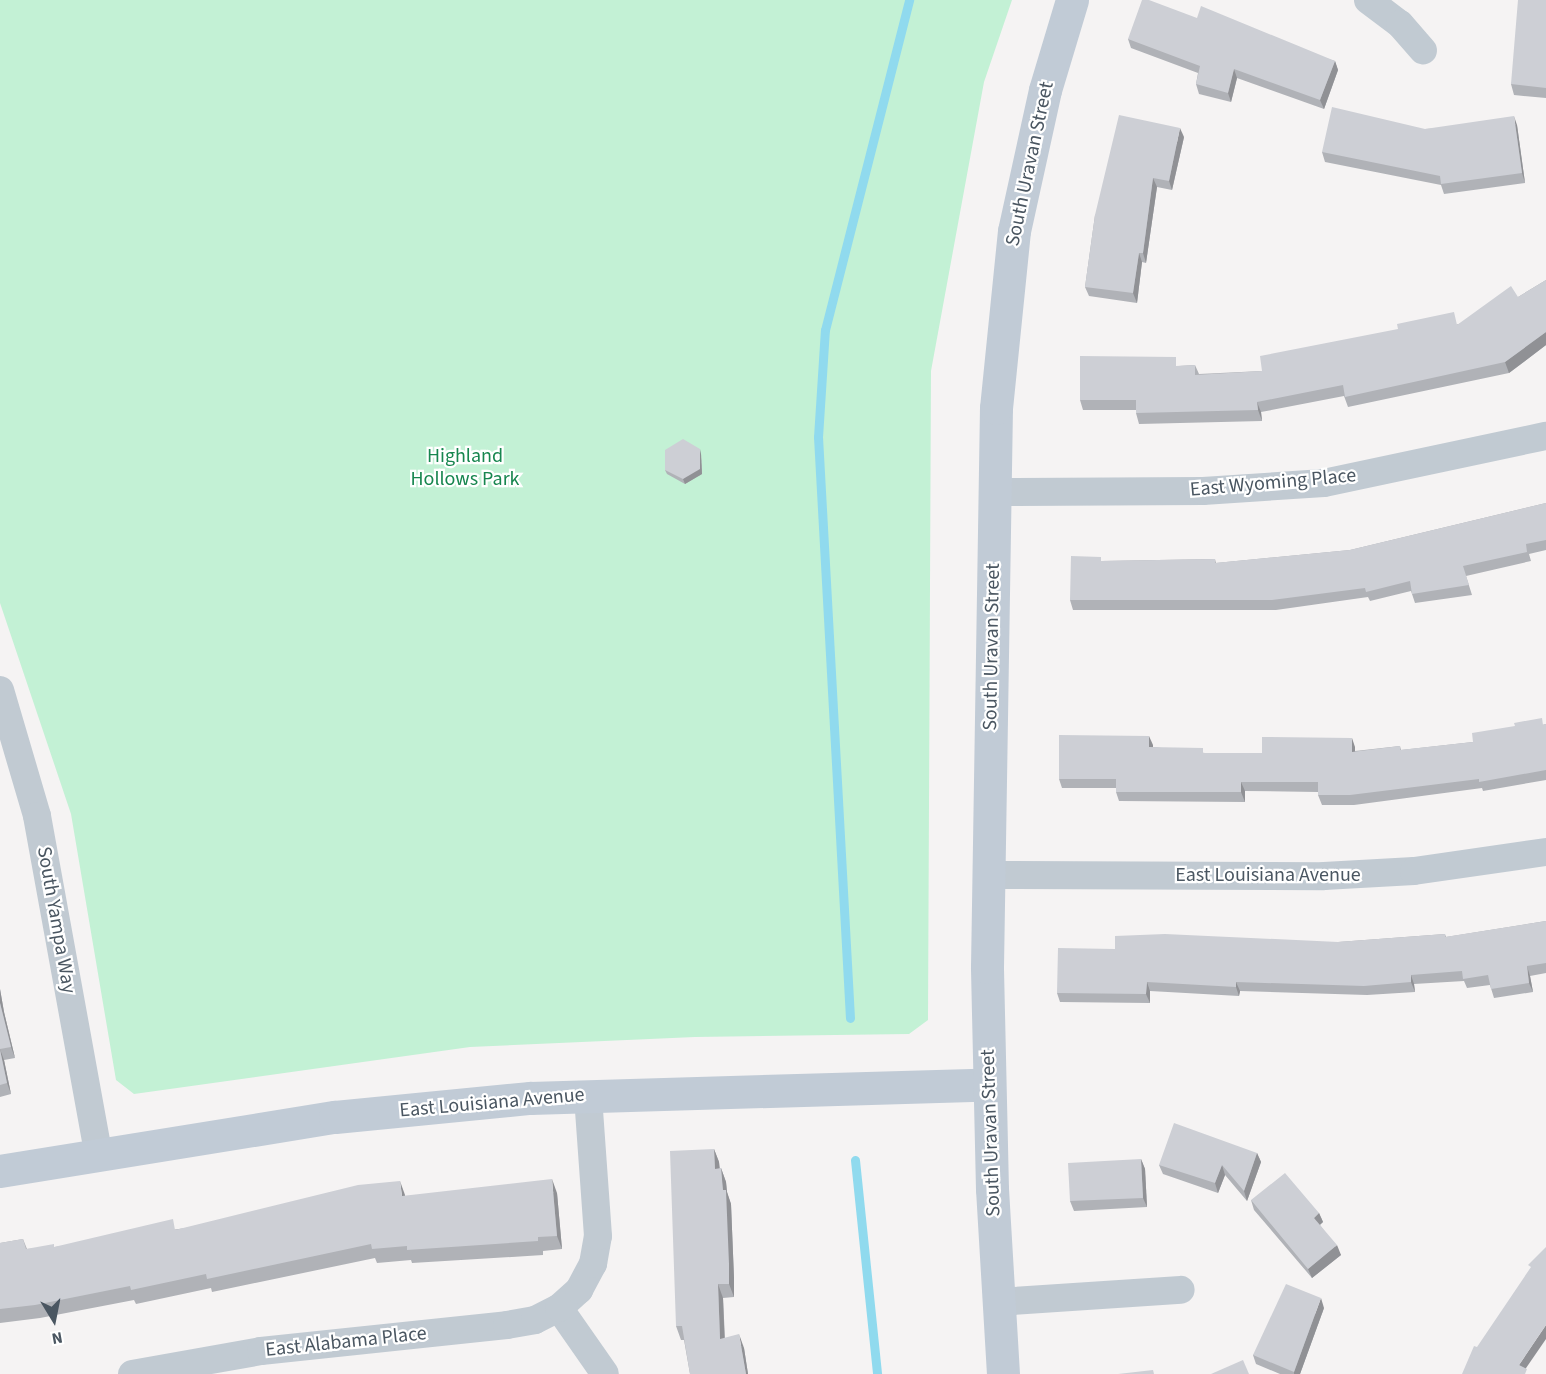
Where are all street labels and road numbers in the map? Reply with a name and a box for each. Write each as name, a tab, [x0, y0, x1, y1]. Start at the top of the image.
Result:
street label: South Uravan Street	[1001, 80, 1059, 248]
street label: East Wyoming Place	[1189, 464, 1357, 502]
street label: South Uravan Street	[979, 563, 1005, 731]
street label: South Yampa Way	[31, 845, 81, 995]
street label: East Louisiana Avenue	[1175, 863, 1361, 887]
street label: South Uravan Street	[976, 1049, 1006, 1217]
street label: East Louisiana Avenue	[399, 1083, 585, 1123]
street label: East Alabama Place	[264, 1322, 428, 1362]

